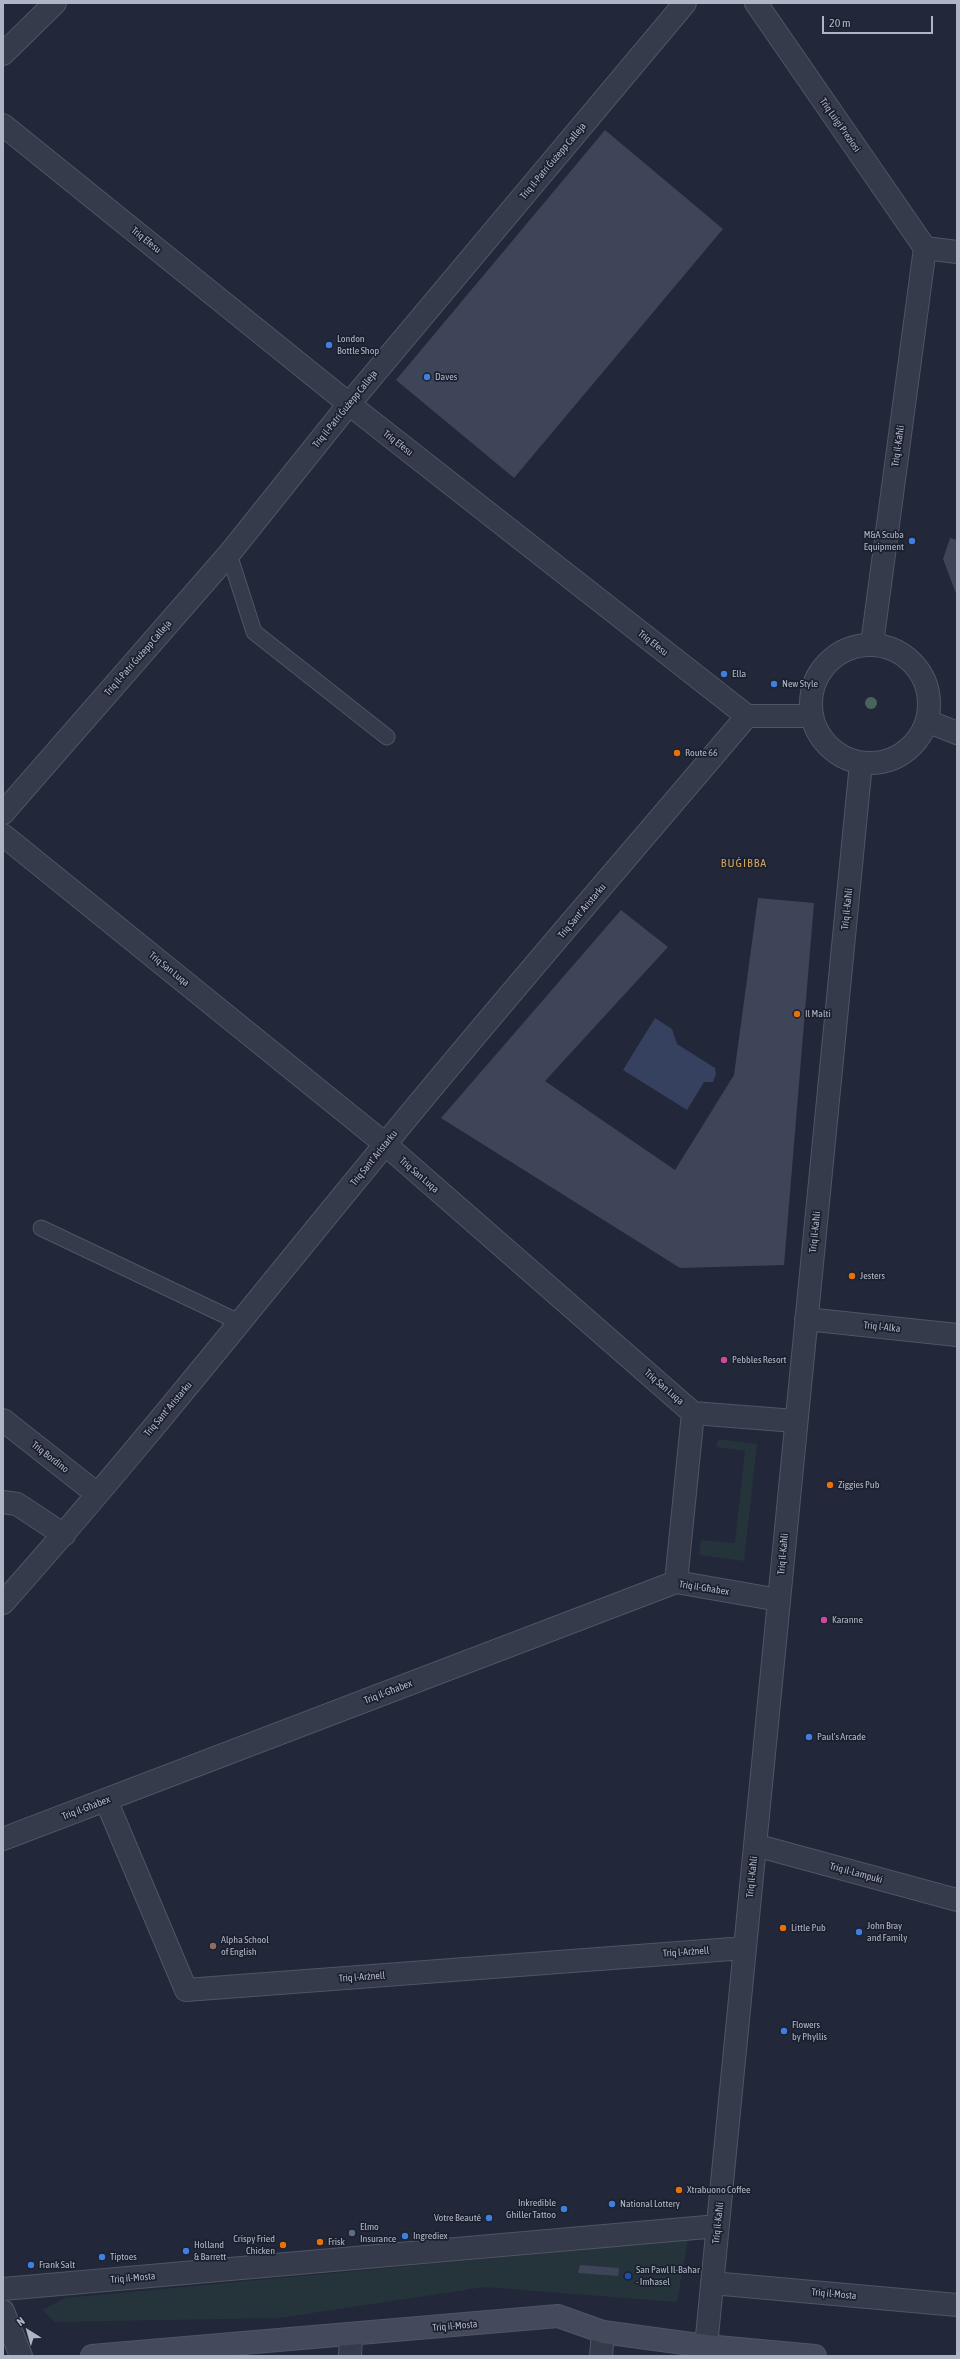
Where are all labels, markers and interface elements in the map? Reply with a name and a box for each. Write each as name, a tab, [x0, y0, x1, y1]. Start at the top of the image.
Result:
scale bar	[824, 8, 935, 34]
text: 20 m	[829, 16, 851, 30]
street label: Triq Luigi Preziosi	[817, 96, 863, 154]
street label: Triq il-Patri Ġużepp Calleja	[517, 120, 589, 202]
street label: Triq Efesu	[129, 224, 163, 256]
place label: London Bottle Shop	[337, 333, 379, 356]
marker: London Bottle Shop	[324, 340, 334, 350]
street label: Triq il-Patri Ġużepp Calleja	[310, 368, 380, 450]
place label: Daves	[435, 371, 457, 383]
marker: Daves	[422, 372, 432, 382]
street label: Triq il-Kaħli	[889, 424, 907, 468]
street label: Triq Efesu	[380, 427, 416, 459]
place label: M&A Scuba Equipment	[864, 529, 904, 552]
marker: M&A Scuba Equipment	[907, 536, 917, 546]
street label: Triq il-Patri Ġużepp Calleja	[102, 618, 174, 698]
street label: Triq Efesu	[635, 627, 671, 659]
place label: Ella	[732, 668, 746, 680]
marker: Ella	[719, 669, 729, 679]
place label: New Style	[782, 678, 818, 690]
marker: New Style	[769, 679, 779, 689]
place label: Route 66	[685, 747, 718, 759]
marker: Route 66	[672, 748, 682, 758]
district label: BUĠIBBA	[721, 856, 767, 870]
street label: Triq Sant' Aristarku	[556, 881, 608, 941]
street label: Triq il-Kaħli	[839, 888, 855, 930]
street label: Triq San Luqa	[146, 949, 192, 989]
place label: Il Malti	[805, 1008, 831, 1020]
marker: Il Malti	[792, 1009, 802, 1019]
street label: Triq Sant' Aristarku	[348, 1128, 400, 1188]
street label: Triq San Luqa	[397, 1155, 441, 1195]
street label: Triq il-Kaħli	[807, 1211, 823, 1253]
place label: Jesters	[860, 1270, 885, 1282]
marker: Jesters	[847, 1271, 857, 1281]
street label: Triq l-Alka	[863, 1319, 901, 1335]
place label: Pebbles Resort	[732, 1354, 786, 1366]
marker: Pebbles Resort	[719, 1355, 729, 1365]
street label: Triq San Luqa	[642, 1367, 686, 1407]
street label: Triq Sant' Aristarku	[142, 1379, 194, 1439]
street label: Triq Bordino	[29, 1439, 71, 1475]
place label: Ziggies Pub	[838, 1479, 879, 1491]
marker: Ziggies Pub	[825, 1480, 835, 1490]
street label: Triq il-Kaħli	[775, 1533, 791, 1575]
street label: Triq il-Għabex	[678, 1578, 730, 1598]
place label: Karanne	[832, 1614, 863, 1626]
marker: Karanne	[819, 1615, 829, 1625]
street label: Triq il-Għabex	[362, 1677, 414, 1707]
place label: Paul's Arcade	[817, 1731, 866, 1743]
marker: Paul's Arcade	[804, 1732, 814, 1742]
street label: Triq il-Għabex	[60, 1793, 112, 1823]
street label: Triq il-Kaħli	[744, 1856, 760, 1898]
street label: Triq il-Lampuki	[828, 1860, 884, 1886]
place label: John Bray and Family	[867, 1920, 907, 1944]
place label: Little Pub	[791, 1922, 826, 1934]
marker: Little Pub	[778, 1923, 788, 1933]
marker: John Bray and Family	[854, 1927, 864, 1937]
place label: Alpha School of English	[221, 1934, 269, 1958]
marker: Alpha School of English	[208, 1941, 218, 1951]
street label: Triq l-Arżnell	[662, 1944, 710, 1960]
street label: Triq l-Arżnell	[338, 1969, 386, 1985]
place label: Flowers by Phyllis	[792, 2019, 827, 2042]
marker: Flowers by Phyllis	[779, 2026, 789, 2036]
place label: Xtrabuono Coffee	[687, 2184, 751, 2196]
marker: Xtrabuono Coffee	[674, 2185, 684, 2195]
place label: Inkredible Ghiller Tattoo	[506, 2197, 556, 2220]
place label: National Lottery	[620, 2198, 680, 2210]
marker: National Lottery	[607, 2199, 617, 2209]
street label: Triq il-Kaħli	[710, 2202, 726, 2244]
marker: Inkredible Ghiller Tattoo	[559, 2204, 569, 2214]
place label: Votre Beauté	[434, 2212, 481, 2224]
marker: Votre Beauté	[484, 2213, 494, 2223]
place label: Elmo Insurance	[360, 2221, 396, 2244]
marker: Elmo Insurance	[347, 2228, 357, 2238]
place label: Ingrediex	[413, 2230, 448, 2242]
marker: Ingrediex	[400, 2231, 410, 2241]
place label: Crispy Fried Chicken	[233, 2233, 275, 2256]
place label: Frisk	[328, 2236, 345, 2248]
marker: Frisk	[315, 2237, 325, 2247]
place label: Holland & Barrett	[194, 2239, 226, 2262]
marker: Crispy Fried Chicken	[278, 2240, 288, 2250]
marker: Holland & Barrett	[181, 2246, 191, 2256]
place label: Tiptoes	[110, 2251, 137, 2263]
marker: Tiptoes	[97, 2252, 107, 2262]
place label: Frank Salt	[39, 2259, 75, 2271]
marker: Frank Salt	[26, 2260, 36, 2270]
place label: San Pawl Il-Baħar - Imħasel	[636, 2264, 700, 2288]
street label: Triq il-Mosta	[110, 2270, 156, 2286]
marker: San Pawl Il-Baħar - Imħasel	[623, 2271, 633, 2281]
street label: Triq il-Mosta	[811, 2286, 857, 2302]
north arrow	[8, 2311, 48, 2351]
text: N	[15, 2315, 27, 2328]
street label: Triq il-Mosta	[432, 2318, 478, 2334]

